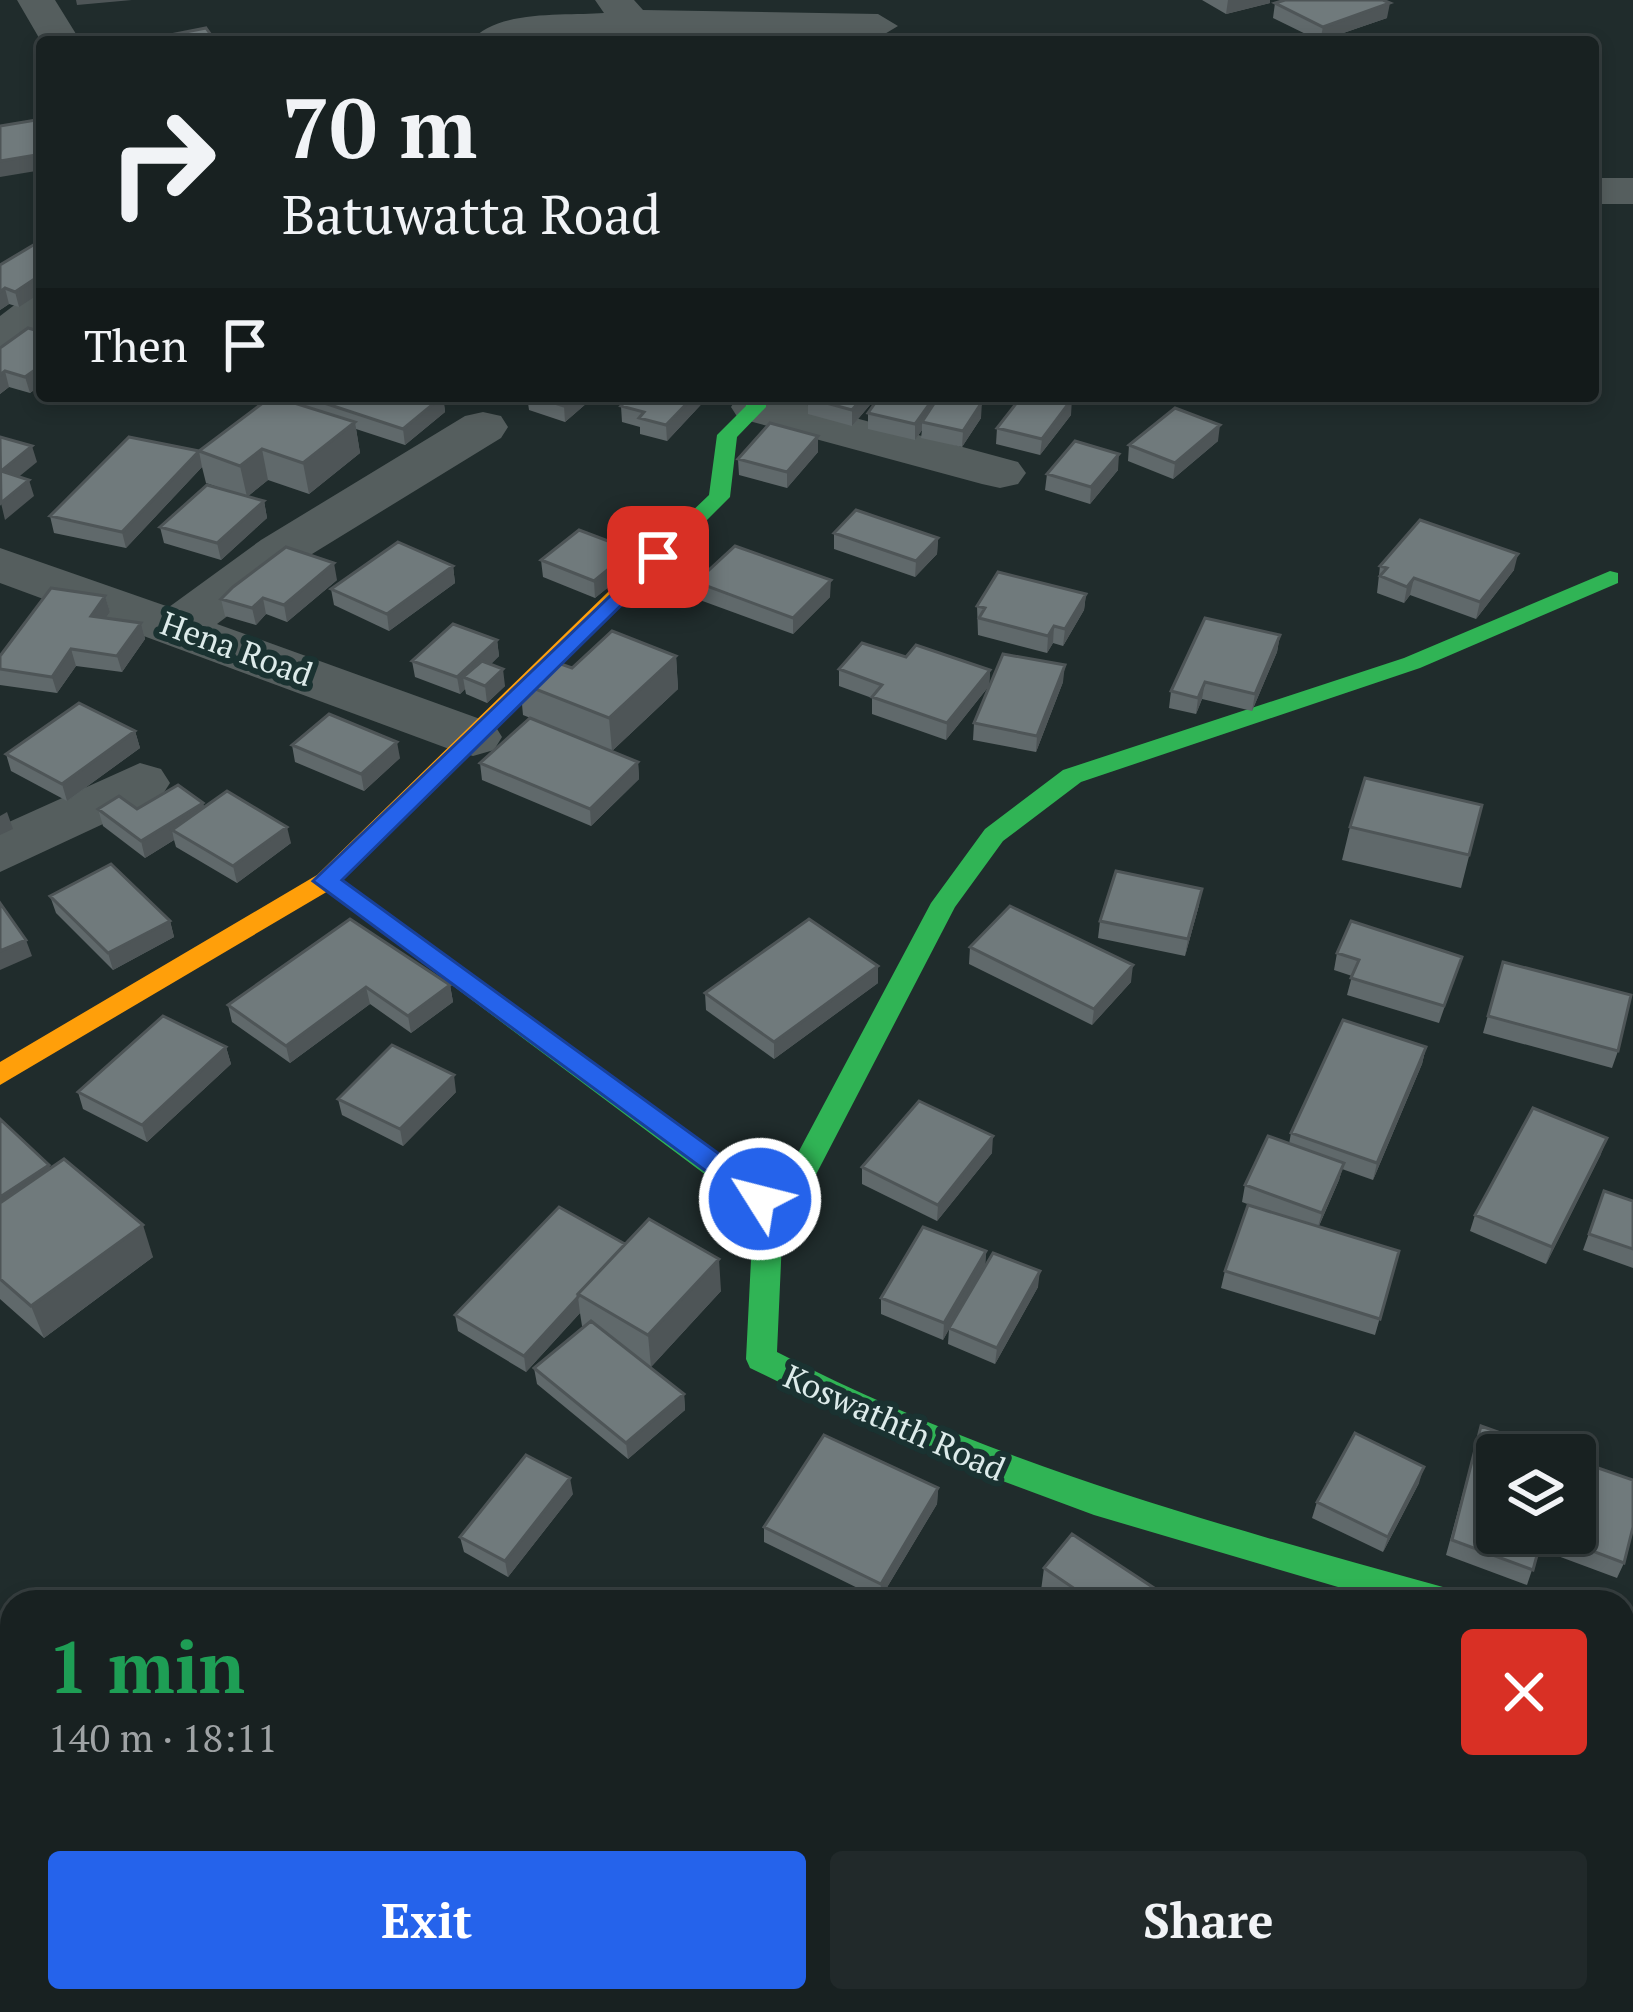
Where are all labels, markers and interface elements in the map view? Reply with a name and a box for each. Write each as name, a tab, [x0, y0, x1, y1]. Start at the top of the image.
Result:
text: 70 m	[282, 71, 477, 182]
icon: right	[84, 84, 240, 240]
text: Batuwatta Road	[282, 178, 661, 249]
icon: arrive	[212, 312, 278, 378]
text: Then	[84, 315, 188, 375]
pin	[607, 506, 709, 608]
icon: arrive	[625, 524, 691, 590]
street label: Hena Road	[155, 601, 319, 695]
position arrow	[697, 1136, 823, 1262]
street label: Koswathth Road	[778, 1354, 1012, 1490]
map controls	[1476, 1434, 1596, 1554]
button: layers	[1476, 1434, 1596, 1554]
text: 1 min	[48, 1618, 245, 1714]
button: close	[1461, 1629, 1587, 1755]
text: 140 m · 18:11	[48, 1711, 278, 1763]
button: Exit	[48, 1851, 806, 1989]
button: Share	[830, 1851, 1587, 1989]

